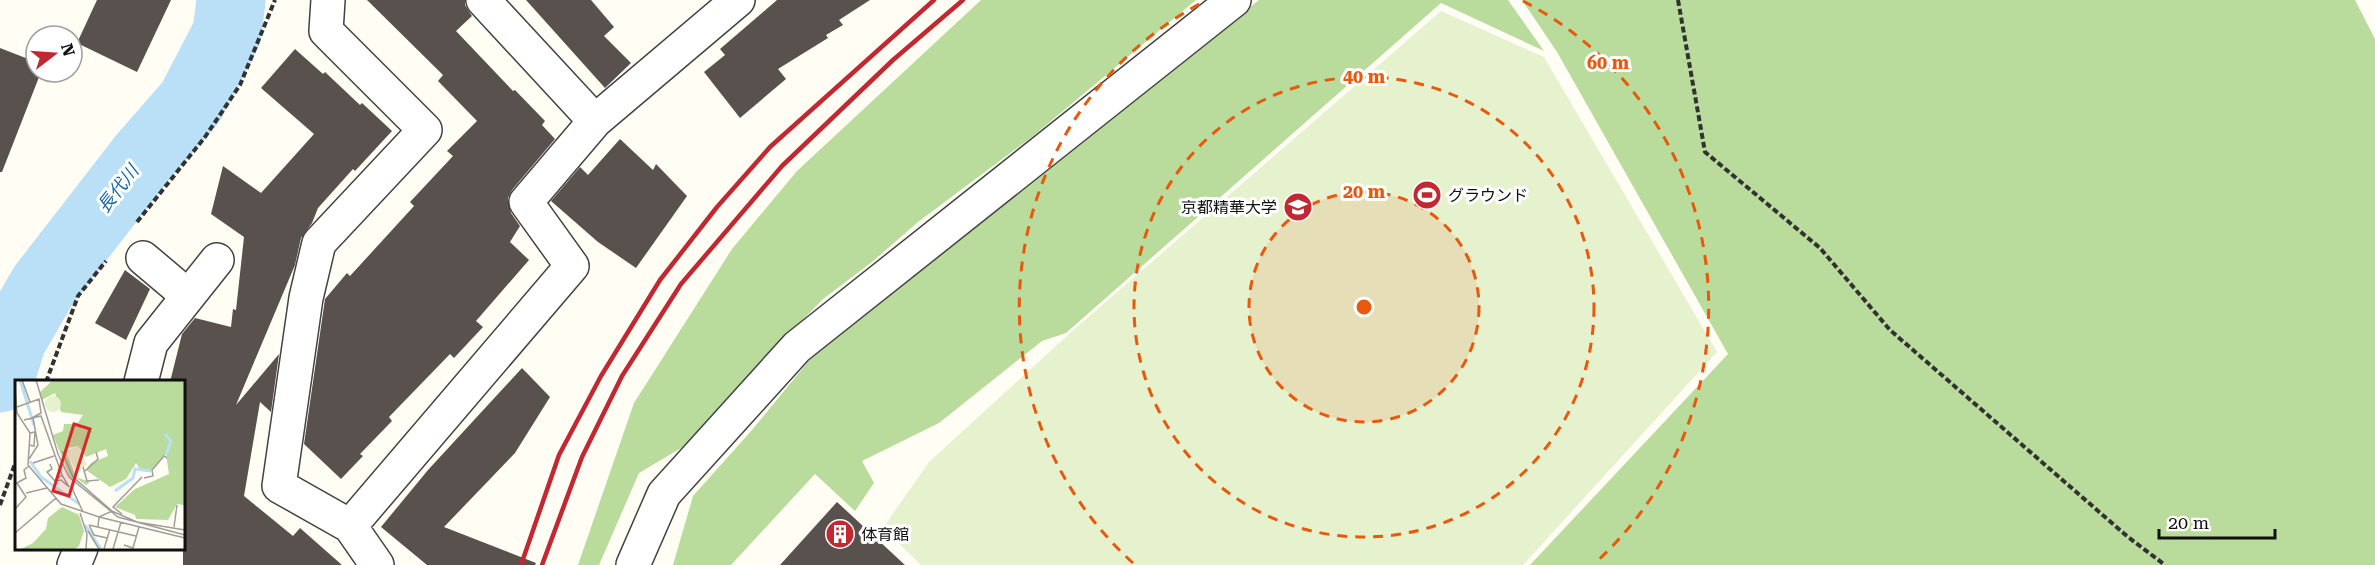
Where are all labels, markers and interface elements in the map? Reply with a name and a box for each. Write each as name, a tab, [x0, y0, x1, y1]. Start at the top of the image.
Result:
north arrow	[24, 24, 84, 84]
text: N	[57, 41, 79, 58]
text: 60 m	[1587, 52, 1630, 73]
text: 40 m	[1343, 66, 1386, 87]
water label: 長代川	[93, 159, 144, 216]
sports icon: グラウンド	[1411, 179, 1443, 211]
text: 20 m	[1343, 181, 1386, 202]
place label: グラウンド	[1448, 186, 1528, 205]
school or university icon: 京都精華大学	[1282, 191, 1314, 223]
place label: 京都精華大学	[1181, 198, 1277, 217]
centre of rings	[1354, 297, 1374, 317]
inset map	[15, 380, 184, 550]
scale bar	[2159, 502, 2274, 540]
text: 20 m	[2168, 512, 2209, 533]
building icon: 体育館	[824, 518, 856, 550]
place label: 体育館	[861, 525, 909, 544]

